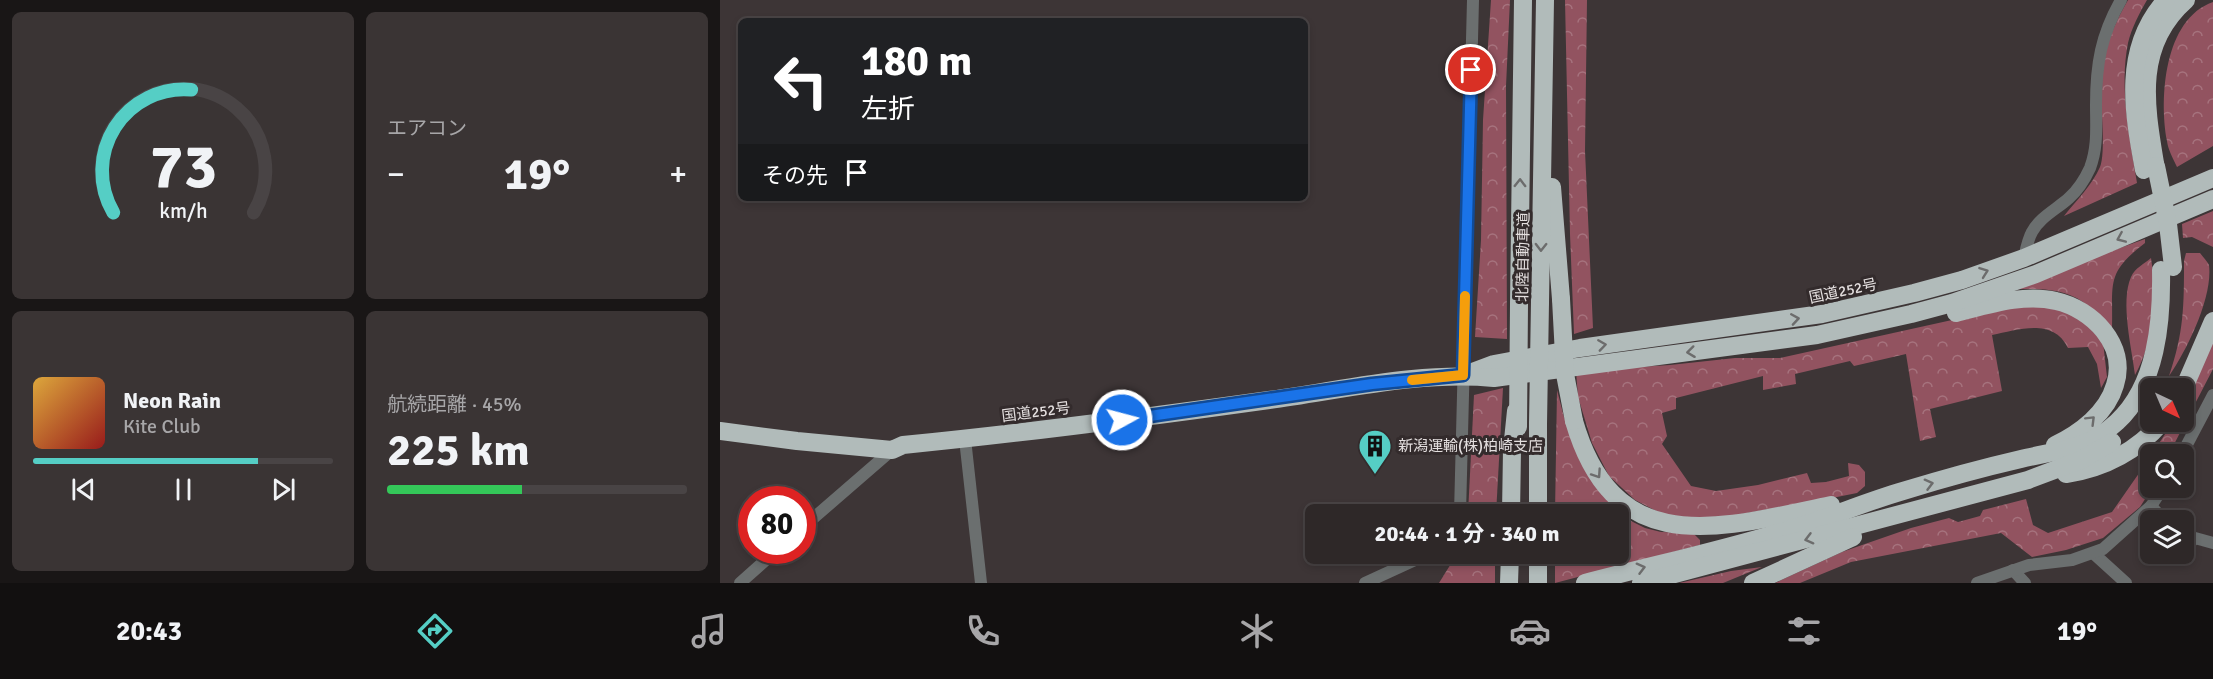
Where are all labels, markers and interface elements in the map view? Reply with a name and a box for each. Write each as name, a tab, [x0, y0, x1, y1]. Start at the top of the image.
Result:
text: 180 m	[861, 36, 972, 87]
icon: left	[762, 42, 840, 120]
pin	[1445, 44, 1496, 95]
icon: arrive	[1454, 53, 1487, 86]
text: 左折	[861, 93, 915, 126]
text: エアコン	[387, 116, 467, 141]
text: 73	[149, 128, 217, 205]
text: 19°	[504, 147, 570, 202]
text: −	[387, 154, 405, 195]
text: +	[669, 154, 687, 195]
icon: arrive	[840, 156, 873, 189]
text: その先	[762, 162, 828, 189]
one-way arrow	[1514, 178, 1527, 187]
text: km/h	[159, 198, 207, 224]
street label: 北陸自動車道	[1513, 212, 1533, 302]
one-way arrow	[2116, 231, 2127, 243]
one-way arrow	[1534, 243, 1547, 252]
one-way arrow	[1978, 267, 1989, 279]
street label: 国道252号	[1807, 275, 1879, 307]
one-way arrow	[1790, 313, 1799, 325]
one-way arrow	[1597, 339, 1606, 352]
one-way arrow	[1686, 346, 1695, 358]
north arrow	[2140, 378, 2194, 432]
map controls	[2140, 378, 2194, 564]
text: Neon Rain	[123, 387, 221, 414]
position arrow	[1090, 388, 1154, 452]
text: 航続距離 · 45%	[387, 392, 522, 417]
street label: 国道252号	[1001, 399, 1071, 425]
text: Kite Club	[123, 414, 201, 439]
one-way arrow	[2084, 417, 2095, 428]
text: 225 km	[387, 423, 530, 478]
building icon: 新潟運輸(株)柏崎支店	[1357, 428, 1393, 475]
place label: 新潟運輸(株)柏崎支店	[1398, 437, 1543, 455]
button: search	[2140, 444, 2194, 498]
one-way arrow	[1590, 467, 1601, 478]
icon: previous	[67, 473, 100, 506]
icon: pause	[167, 473, 200, 506]
icon: next	[267, 473, 300, 506]
one-way arrow	[1924, 478, 1934, 491]
speed limit sign: 80	[738, 486, 816, 564]
button: layers	[2140, 510, 2194, 564]
text: 20:44 · 1 分 · 340 m	[1375, 520, 1559, 547]
one-way arrow	[1804, 532, 1815, 544]
one-way arrow	[1636, 563, 1646, 576]
icon: directions	[414, 610, 456, 652]
icon: music	[688, 610, 730, 652]
icon: phone	[962, 610, 1004, 652]
icon: climate	[1236, 610, 1278, 652]
icon: car	[1509, 610, 1551, 652]
icon: filters	[1783, 610, 1825, 652]
text: 20:43	[116, 615, 182, 648]
text: 19°	[2057, 615, 2097, 648]

